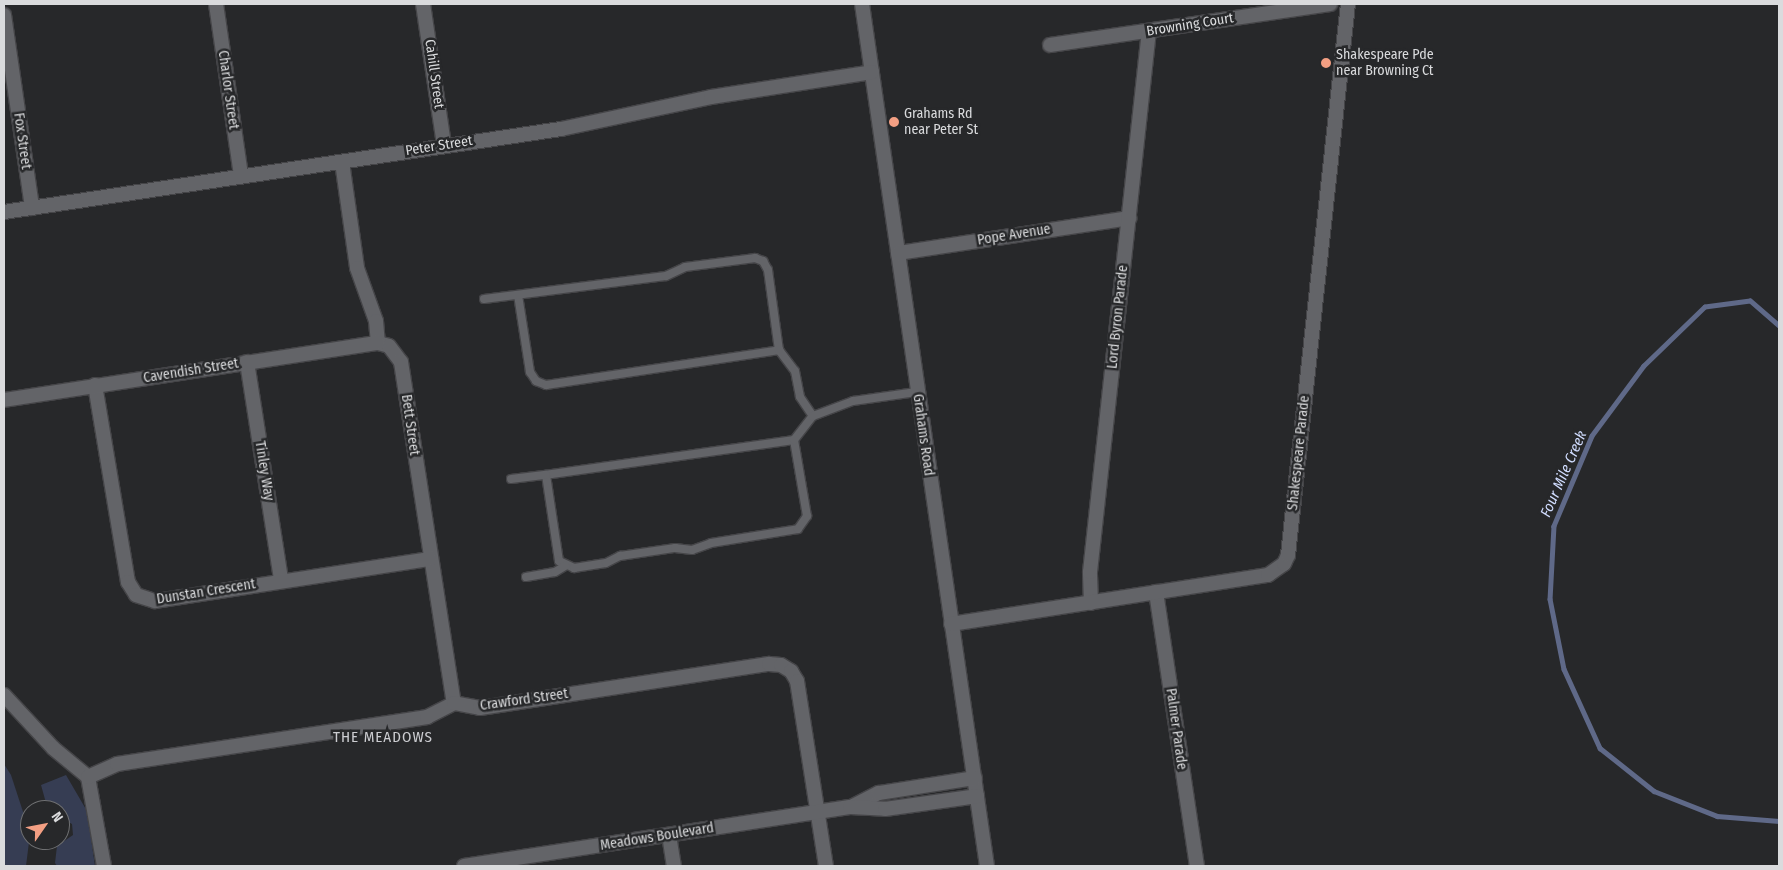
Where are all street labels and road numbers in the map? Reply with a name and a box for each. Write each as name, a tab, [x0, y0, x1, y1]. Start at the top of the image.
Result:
street label: Browning Court	[1145, 10, 1235, 40]
street label: Cahill Street	[421, 38, 447, 110]
street label: Charlor Street	[214, 49, 242, 131]
street label: Fox Street	[10, 112, 34, 170]
street label: Peter Street	[404, 132, 474, 160]
street label: Pope Avenue	[976, 221, 1052, 249]
street label: Lord Byron Parade	[1104, 264, 1132, 370]
street label: Cavendish Street	[142, 355, 240, 387]
street label: Bett Street	[397, 393, 423, 457]
street label: Grahams Road	[909, 393, 937, 477]
street label: Shakespeare Parade	[1285, 395, 1313, 511]
street label: Tinley Way	[251, 440, 277, 502]
street label: Dunstan Crescent	[155, 576, 257, 608]
street label: Crawford Street	[479, 686, 569, 714]
street label: Palmer Parade	[1162, 687, 1190, 771]
street label: Meadows Boulevard	[599, 820, 715, 854]

